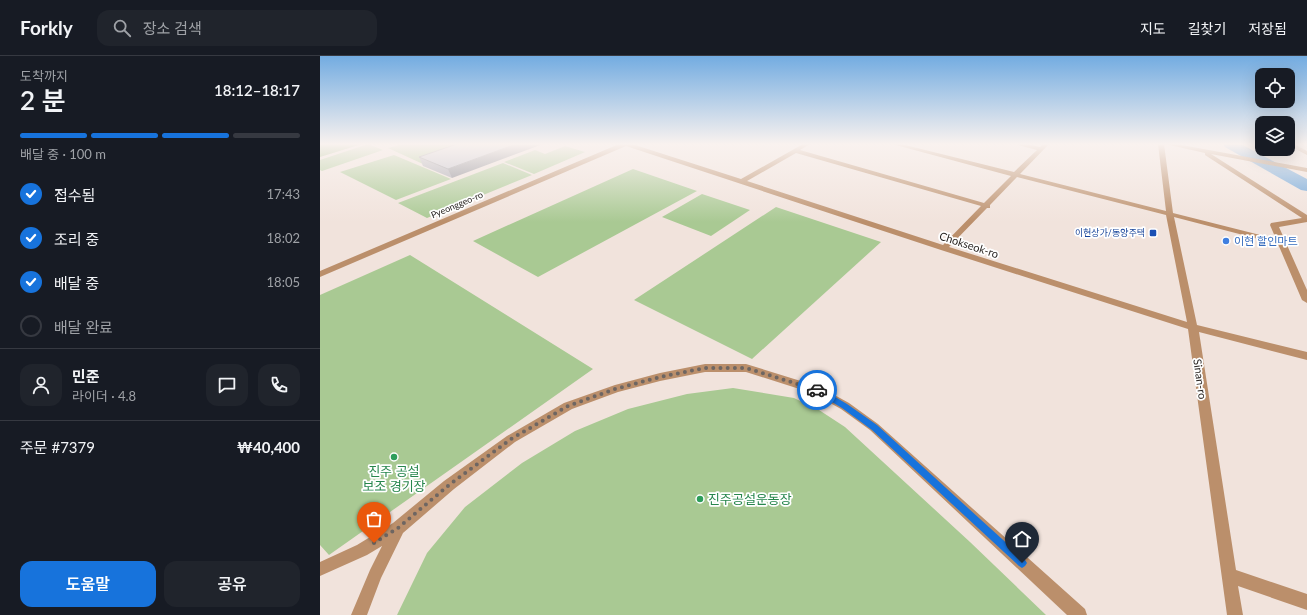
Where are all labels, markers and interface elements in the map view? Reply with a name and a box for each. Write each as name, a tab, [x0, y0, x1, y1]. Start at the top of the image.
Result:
search box	[97, 10, 377, 46]
text: Forkly	[20, 16, 73, 39]
icon: search	[111, 17, 133, 39]
text: 장소 검색	[143, 19, 202, 37]
text: 지도	[1140, 20, 1166, 37]
text: 길찾기	[1188, 20, 1226, 37]
text: 저장됨	[1248, 20, 1287, 37]
text: 도착까지	[20, 68, 68, 84]
map controls	[1255, 68, 1295, 156]
button: locate	[1255, 68, 1295, 108]
text: 18:12–18:17	[214, 81, 300, 99]
text: 2 분	[20, 84, 65, 116]
button: layers	[1255, 116, 1295, 156]
text: 배달 중 · 100 m	[20, 146, 106, 162]
icon: check	[20, 183, 42, 205]
text: 접수됨	[54, 186, 95, 204]
text: 17:43	[267, 186, 300, 202]
street label: Pyeonggeo-ro	[429, 189, 484, 220]
icon: check	[20, 227, 42, 249]
place label: 이현상가/동양주택	[1075, 227, 1145, 238]
marker: 이현상가/동양주택	[1148, 228, 1158, 238]
street label: Chokseok-ro	[938, 229, 1000, 260]
text: 조리 중	[54, 230, 99, 248]
text: 18:02	[267, 230, 300, 246]
place label: 이현 할인마트	[1234, 234, 1298, 247]
marker: 이현 할인마트	[1221, 236, 1231, 246]
icon: check	[20, 271, 42, 293]
text: 배달 중	[54, 274, 99, 292]
text: 18:05	[267, 274, 300, 290]
text: 배달 완료	[54, 318, 113, 336]
street label: Sinan-ro	[1191, 358, 1210, 400]
button: person	[20, 364, 62, 406]
button: chat	[206, 364, 248, 406]
button: phone	[258, 364, 300, 406]
text: 민준	[72, 367, 100, 385]
courier	[797, 370, 837, 410]
icon: car	[806, 379, 828, 401]
text: 라이더 · 4.8	[72, 388, 136, 404]
text: 주문 #7379	[20, 438, 95, 456]
text: ₩40,400	[237, 438, 300, 456]
marker: 진주 공설 보조 경기장	[389, 452, 399, 462]
place label: 진주 공설 보조 경기장	[362, 463, 426, 494]
place label: 진주공설운동장	[708, 491, 792, 507]
marker: 진주공설운동장	[695, 494, 705, 504]
pin	[357, 502, 391, 543]
icon: bag	[363, 508, 385, 530]
pin	[1005, 522, 1039, 563]
icon: home	[1011, 528, 1033, 550]
button: 도움말	[20, 561, 156, 607]
button: 공유	[164, 561, 300, 607]

